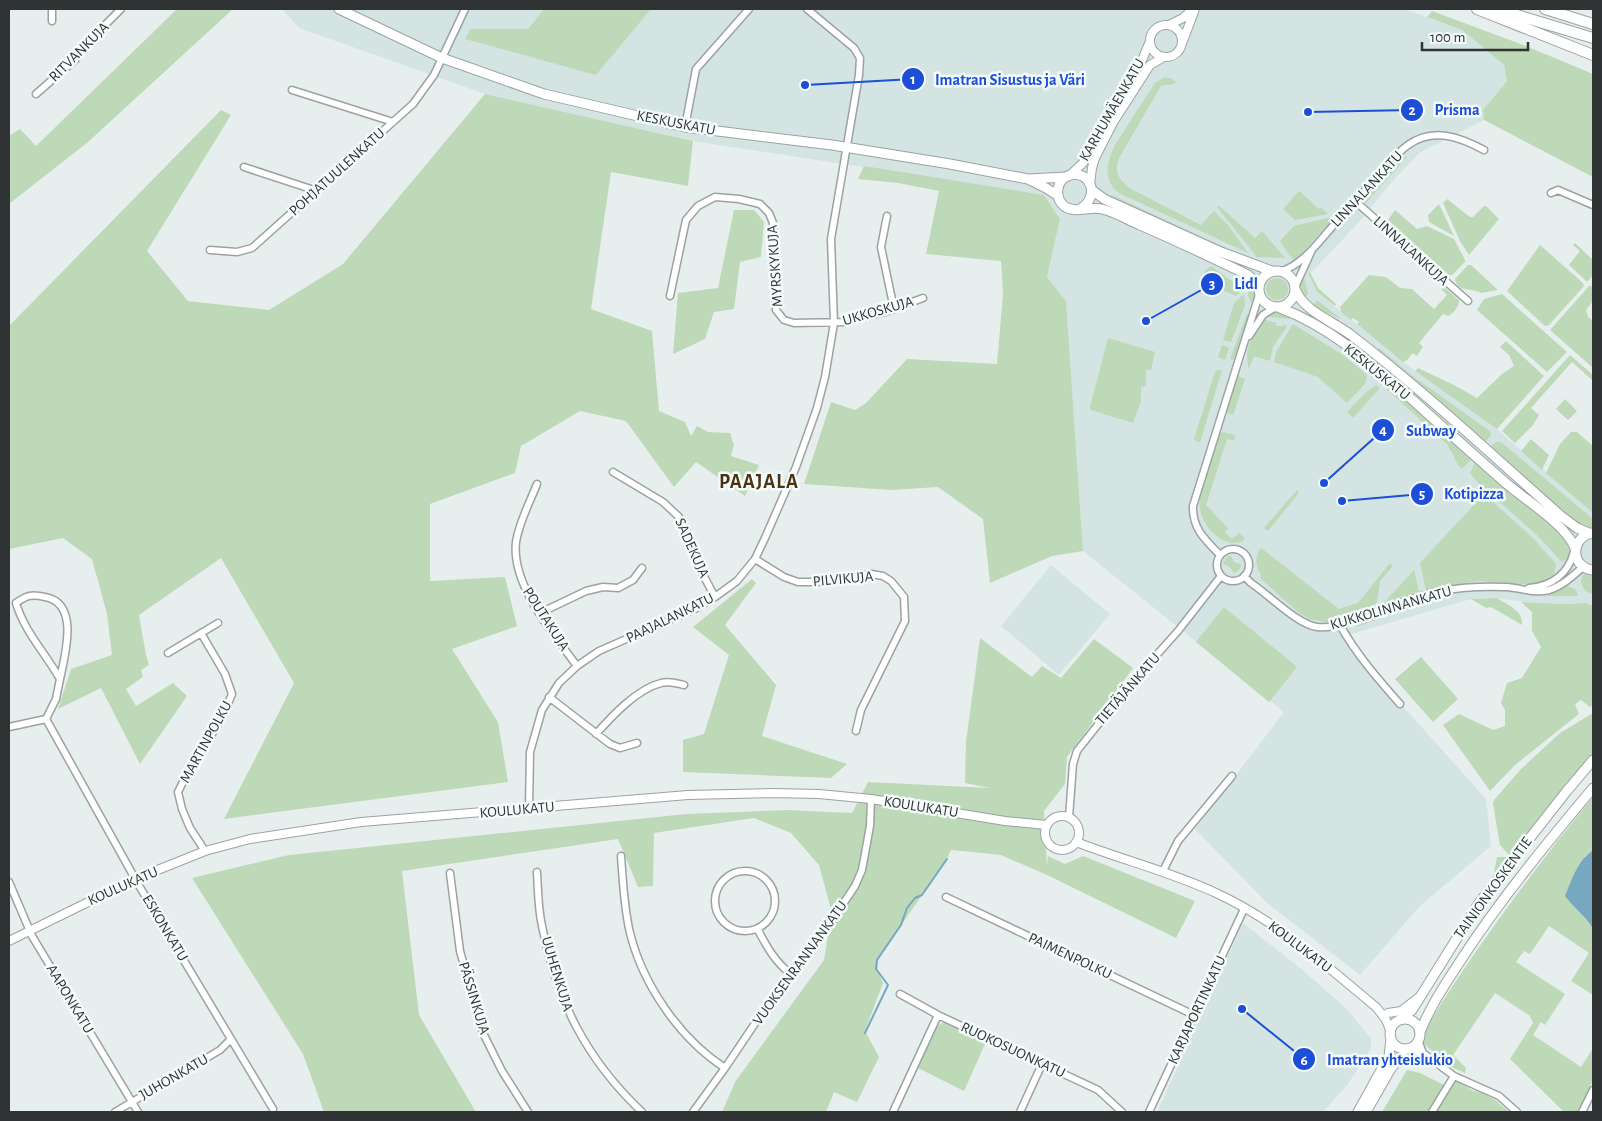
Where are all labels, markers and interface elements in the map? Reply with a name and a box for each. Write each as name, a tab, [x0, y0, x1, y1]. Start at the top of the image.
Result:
street label: RITVANKUJA	[46, 19, 112, 85]
scale bar	[1422, 20, 1528, 52]
text: 100 m	[1430, 30, 1465, 45]
street label: KARHUMÄENKATU	[1076, 56, 1147, 164]
callout: Imatran Sisustus ja Väri	[900, 64, 1095, 95]
text: 1	[910, 72, 916, 87]
text: Imatran Sisustus ja Väri	[935, 72, 1085, 89]
callout: Prisma	[1399, 94, 1490, 125]
text: Prisma	[1434, 102, 1480, 118]
text: 2	[1408, 103, 1416, 118]
street label: KESKUSKATU	[635, 108, 717, 138]
street label: POHJATUULENKATU	[286, 125, 388, 219]
street label: LINNALANKATU	[1328, 148, 1406, 230]
street label: LINNALANKUJA	[1370, 213, 1452, 289]
street label: MYRSKYKUJA	[765, 224, 785, 308]
callout: Lidl	[1199, 268, 1268, 299]
text: Lidl	[1234, 276, 1258, 292]
text: 3	[1209, 277, 1215, 292]
street label: UKKOSKUJA	[841, 294, 915, 328]
street label: KESKUSKATU	[1341, 341, 1413, 403]
callout: Subway	[1371, 415, 1466, 446]
text: 4	[1379, 423, 1387, 438]
text: Subway	[1406, 423, 1457, 440]
district label: PAAJALA	[719, 472, 799, 492]
callout: Kotipizza	[1409, 478, 1515, 509]
text: Kotipizza	[1444, 486, 1504, 502]
text: 5	[1419, 487, 1425, 502]
street label: SADEKUJA	[672, 516, 712, 580]
street label: PILVIKUJA	[812, 569, 874, 589]
street label: KUKKOLINNANKATU	[1329, 583, 1453, 633]
street label: POUTAKUJA	[520, 584, 572, 654]
street label: PAAJALANKATU	[624, 590, 716, 646]
street label: TIETÄJÄNKATU	[1092, 649, 1163, 728]
street label: MARTINPOLKU	[177, 699, 235, 785]
street label: KOULUKATU	[883, 794, 959, 820]
street label: KOULUKATU	[479, 799, 555, 821]
street label: TAINIONKOSKENTIE	[1451, 834, 1535, 942]
street label: KOULUKATU	[86, 864, 160, 908]
street label: ESKONKATU	[139, 892, 191, 964]
street label: VUOKSENRANNANKATU	[750, 898, 850, 1028]
street label: KOULUKATU	[1265, 918, 1335, 976]
street label: PAIMENPOLKU	[1026, 930, 1114, 982]
street label: UUHENKUJA	[539, 935, 576, 1014]
street label: KARJAPORTINKATU	[1165, 953, 1229, 1067]
street label: PÄSSINKUJA	[456, 960, 493, 1036]
street label: AAPONKATU	[44, 962, 96, 1036]
street label: RUOKOSUONKATU	[958, 1019, 1068, 1081]
callout: Imatran yhteislukio	[1292, 1044, 1463, 1075]
street label: JUHONKATU	[137, 1051, 211, 1103]
text: Imatran yhteislukio	[1327, 1052, 1453, 1069]
text: 6	[1300, 1053, 1308, 1068]

